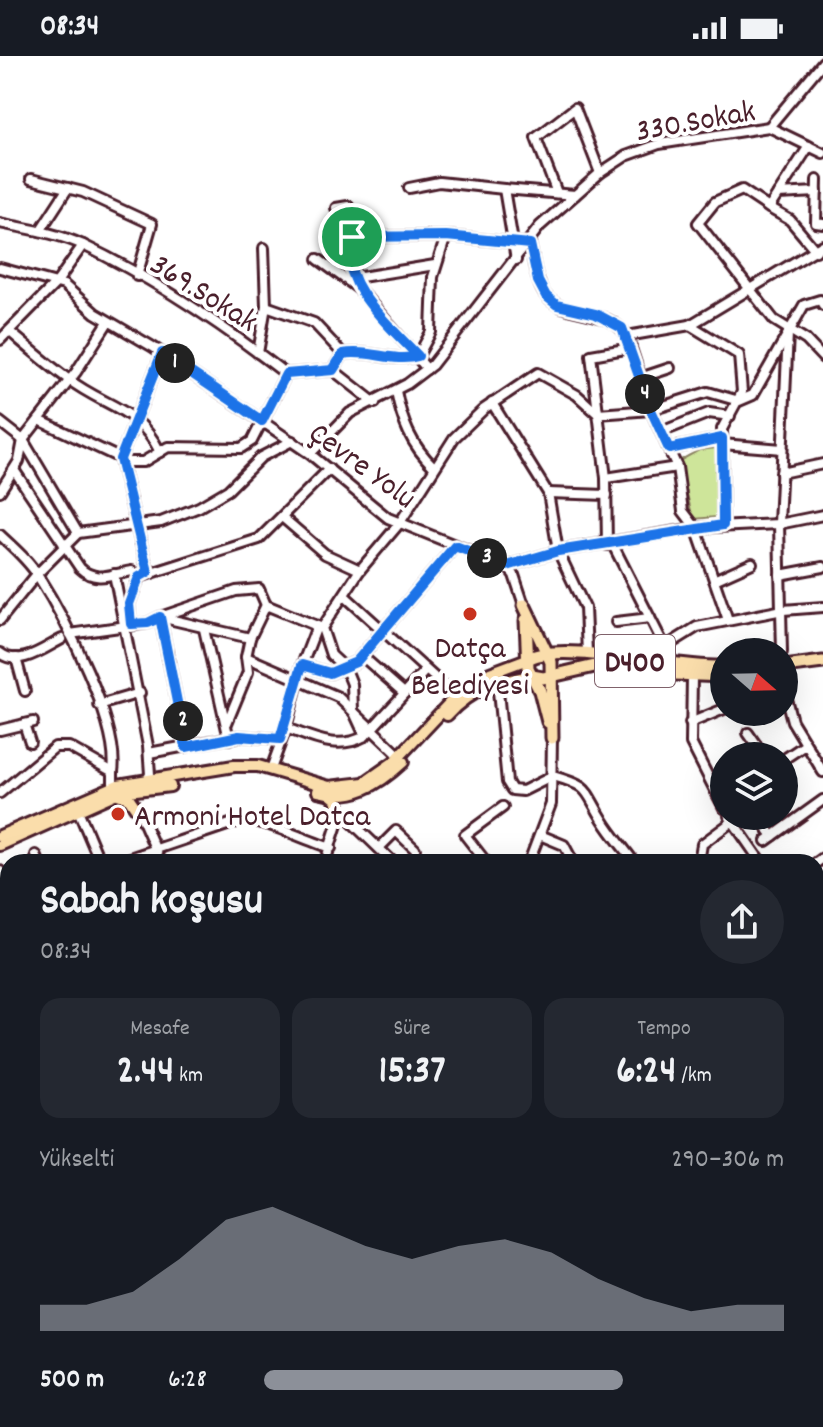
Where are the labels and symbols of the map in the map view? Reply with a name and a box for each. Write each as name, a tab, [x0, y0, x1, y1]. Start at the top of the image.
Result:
street label: 330.Sokak	[632, 91, 759, 157]
pin	[318, 203, 386, 271]
street label: 369.Sokak	[140, 244, 265, 346]
pin: 1	[155, 343, 195, 383]
pin: 4	[625, 374, 665, 414]
street label: Çevre Yolu	[298, 413, 424, 523]
pin: 3	[467, 538, 507, 578]
marker: Datça Belediyesi	[461, 605, 479, 623]
place label: Datça Belediyesi	[411, 628, 529, 711]
road number: D400	[595, 635, 675, 687]
north arrow	[710, 638, 798, 726]
pin: 2	[163, 701, 203, 741]
place label: Armoni Hotel Datca	[134, 796, 371, 842]
marker: Armoni Hotel Datca	[109, 805, 127, 823]

